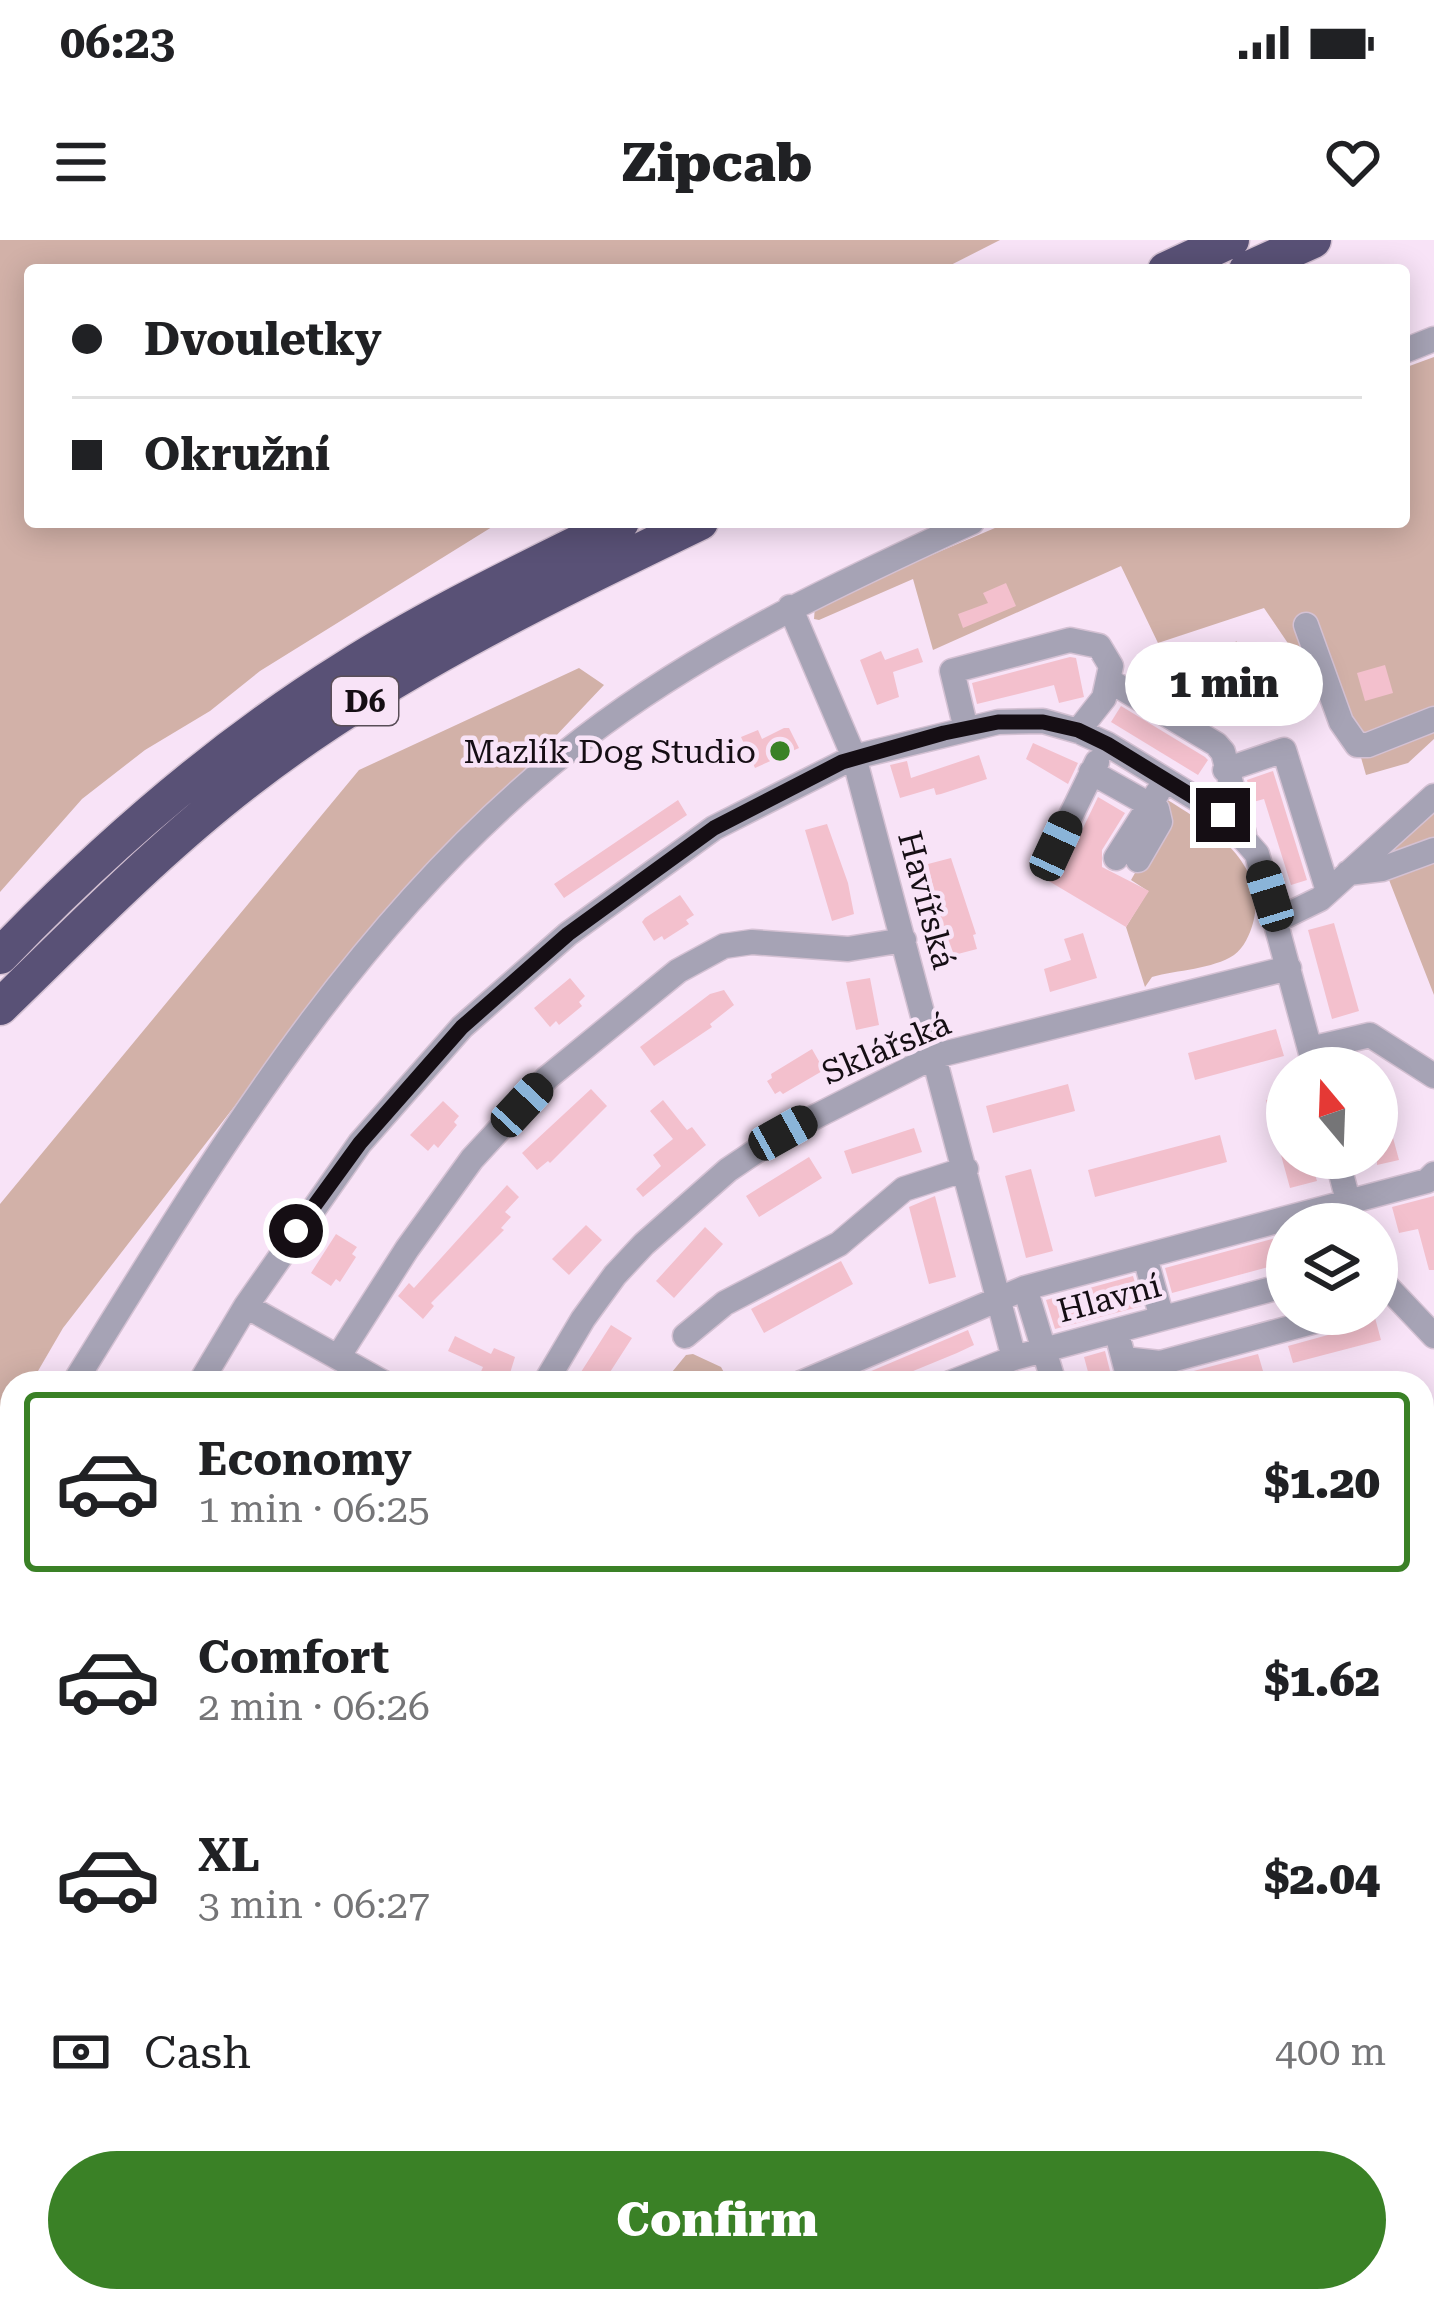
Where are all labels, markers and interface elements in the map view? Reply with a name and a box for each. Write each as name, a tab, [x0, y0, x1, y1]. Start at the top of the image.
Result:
text: 06:23	[60, 16, 175, 69]
icon: menu	[48, 129, 114, 195]
icon: heart	[1320, 129, 1386, 195]
text: Zipcab	[622, 131, 812, 194]
text: Dvouletky	[144, 313, 382, 366]
text: Okružní	[144, 428, 330, 481]
callout: 1 min	[1124, 641, 1322, 725]
text: 1 min	[1169, 661, 1279, 707]
road number: D6	[332, 677, 398, 725]
place label: Mazlík Dog Studio	[463, 732, 756, 771]
marker: Mazlík Dog Studio	[767, 738, 793, 764]
route end	[1196, 788, 1250, 842]
car	[1024, 806, 1088, 886]
street label: Havířská	[890, 827, 964, 973]
car	[1242, 856, 1298, 936]
street label: Sklářská	[816, 1004, 956, 1092]
north arrow	[1266, 1047, 1398, 1179]
map controls	[1266, 1047, 1398, 1335]
car	[484, 1066, 560, 1144]
car	[743, 1100, 823, 1166]
button: layers	[1266, 1203, 1398, 1335]
route start	[269, 1204, 323, 1258]
street label: Hlavní	[1053, 1265, 1165, 1331]
icon: car	[54, 1428, 162, 1536]
text: Economy	[198, 1433, 412, 1486]
text: $1.20	[1264, 1456, 1380, 1509]
text: 1 min · 06:25	[198, 1486, 430, 1532]
icon: car	[54, 1626, 162, 1734]
text: Comfort	[198, 1631, 389, 1684]
text: $1.62	[1264, 1654, 1380, 1707]
text: 2 min · 06:26	[198, 1684, 430, 1730]
icon: car	[54, 1824, 162, 1932]
text: XL	[198, 1829, 260, 1882]
text: $2.04	[1264, 1852, 1380, 1905]
text: 3 min · 06:27	[198, 1882, 430, 1928]
icon: cash	[48, 2019, 114, 2085]
text: Cash	[144, 2026, 251, 2079]
text: 400 m	[1275, 2029, 1386, 2075]
button: Confirm	[48, 2151, 1386, 2289]

